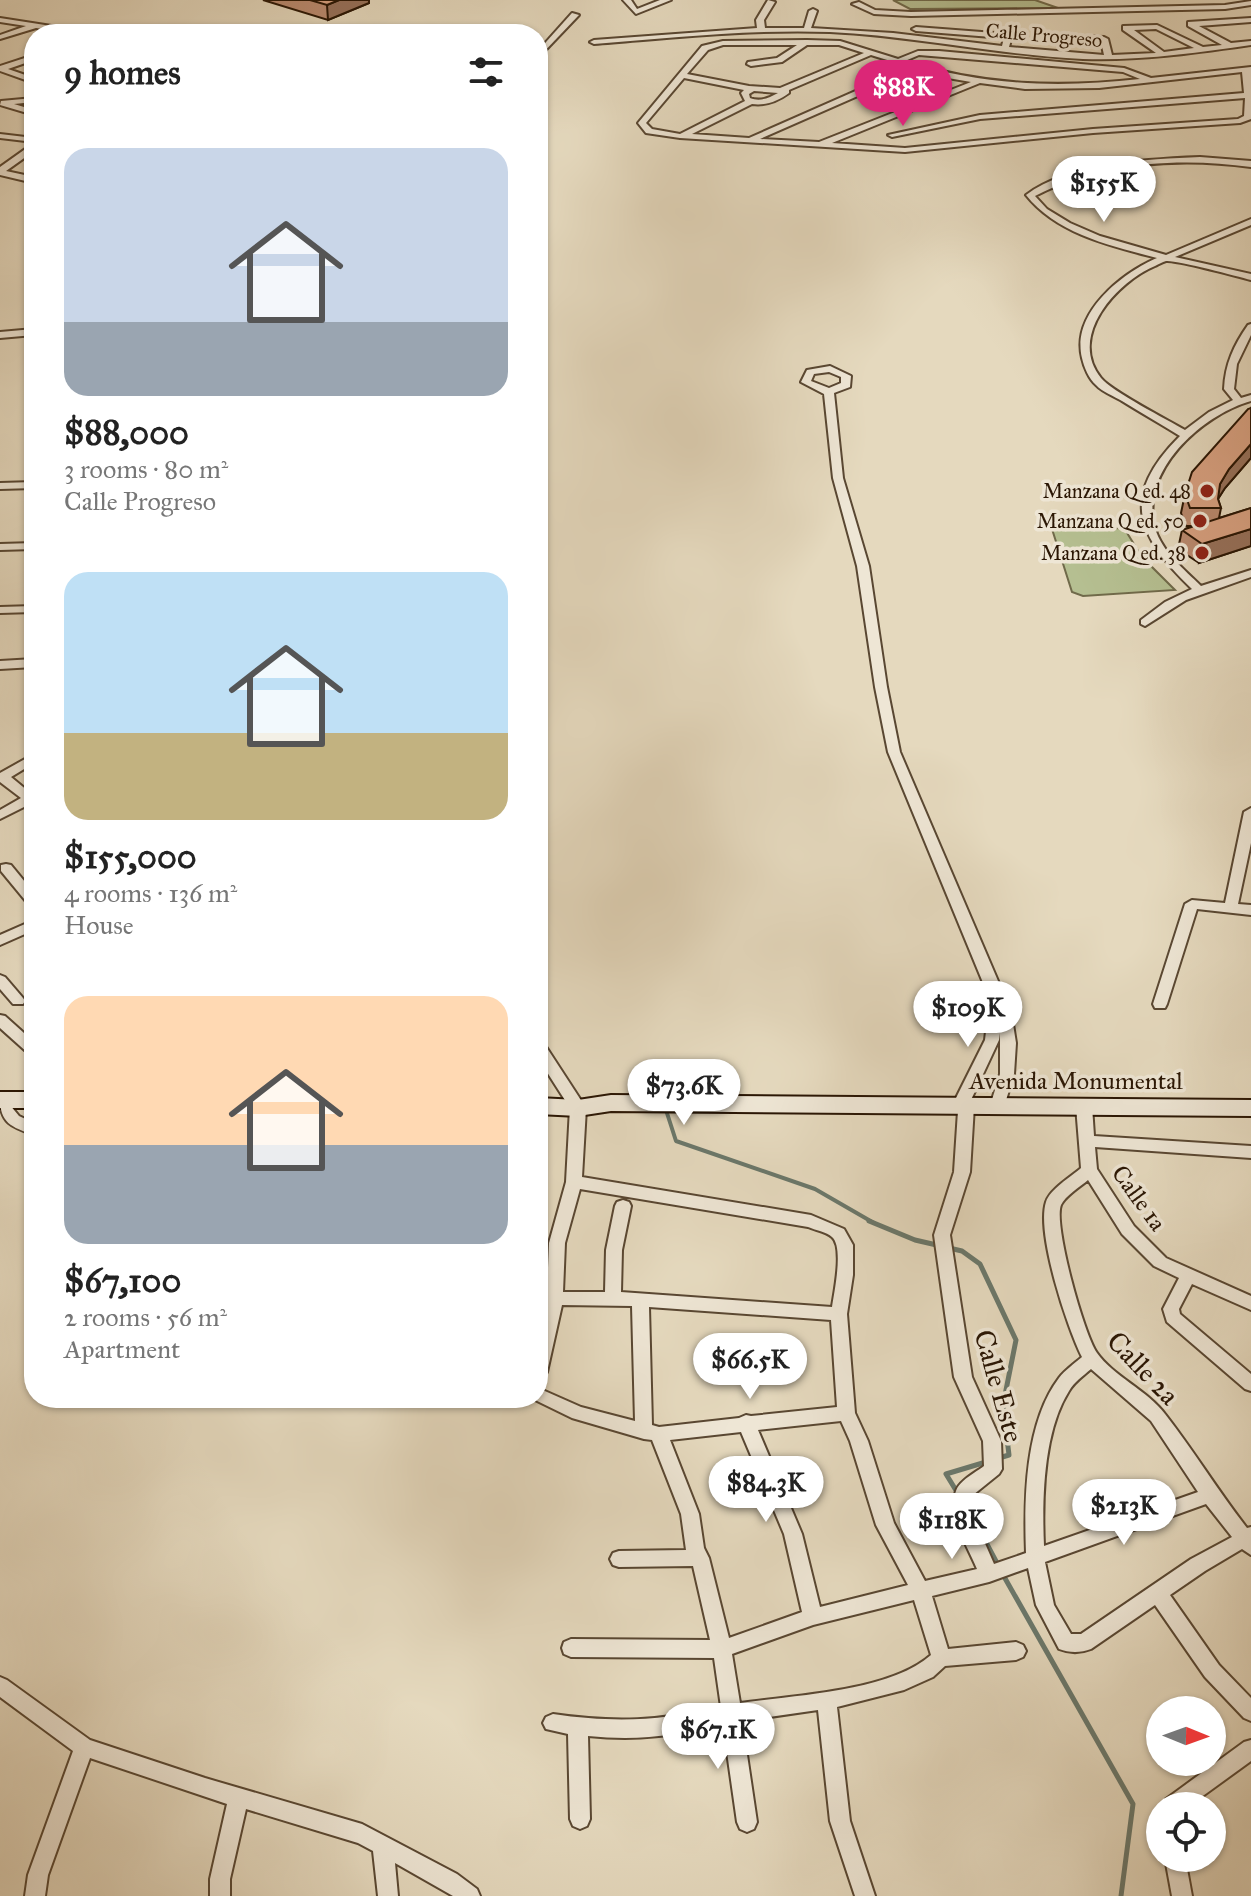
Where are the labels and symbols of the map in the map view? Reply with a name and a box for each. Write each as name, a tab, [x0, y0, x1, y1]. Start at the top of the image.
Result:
street label: Calle Progreso	[985, 18, 1103, 53]
pin: $88K	[856, 60, 950, 128]
pin: $155K	[1048, 156, 1160, 224]
place label: Manzana Q ed. 48	[1043, 479, 1191, 503]
marker: Manzana Q ed. 48	[1198, 482, 1216, 500]
place label: Manzana Q ed. 50	[1037, 509, 1184, 533]
marker: Manzana Q ed. 50	[1191, 512, 1209, 530]
place label: Manzana Q ed. 38	[1041, 541, 1186, 565]
marker: Manzana Q ed. 38	[1193, 544, 1211, 562]
pin: $109K	[912, 981, 1024, 1049]
pin: $73.6K	[619, 1059, 749, 1127]
street label: Avenida Monumental	[968, 1066, 1183, 1096]
street label: Calle 1a	[1105, 1159, 1173, 1238]
street label: Calle 2a	[1099, 1324, 1187, 1412]
street label: Calle Este	[966, 1326, 1032, 1446]
pin: $66.5K	[685, 1333, 815, 1401]
pin: $84.3K	[701, 1456, 831, 1524]
pin: $213K	[1068, 1479, 1180, 1547]
pin: $118K	[896, 1493, 1008, 1561]
north arrow	[1146, 1696, 1226, 1776]
pin: $67.1K	[653, 1703, 783, 1771]

